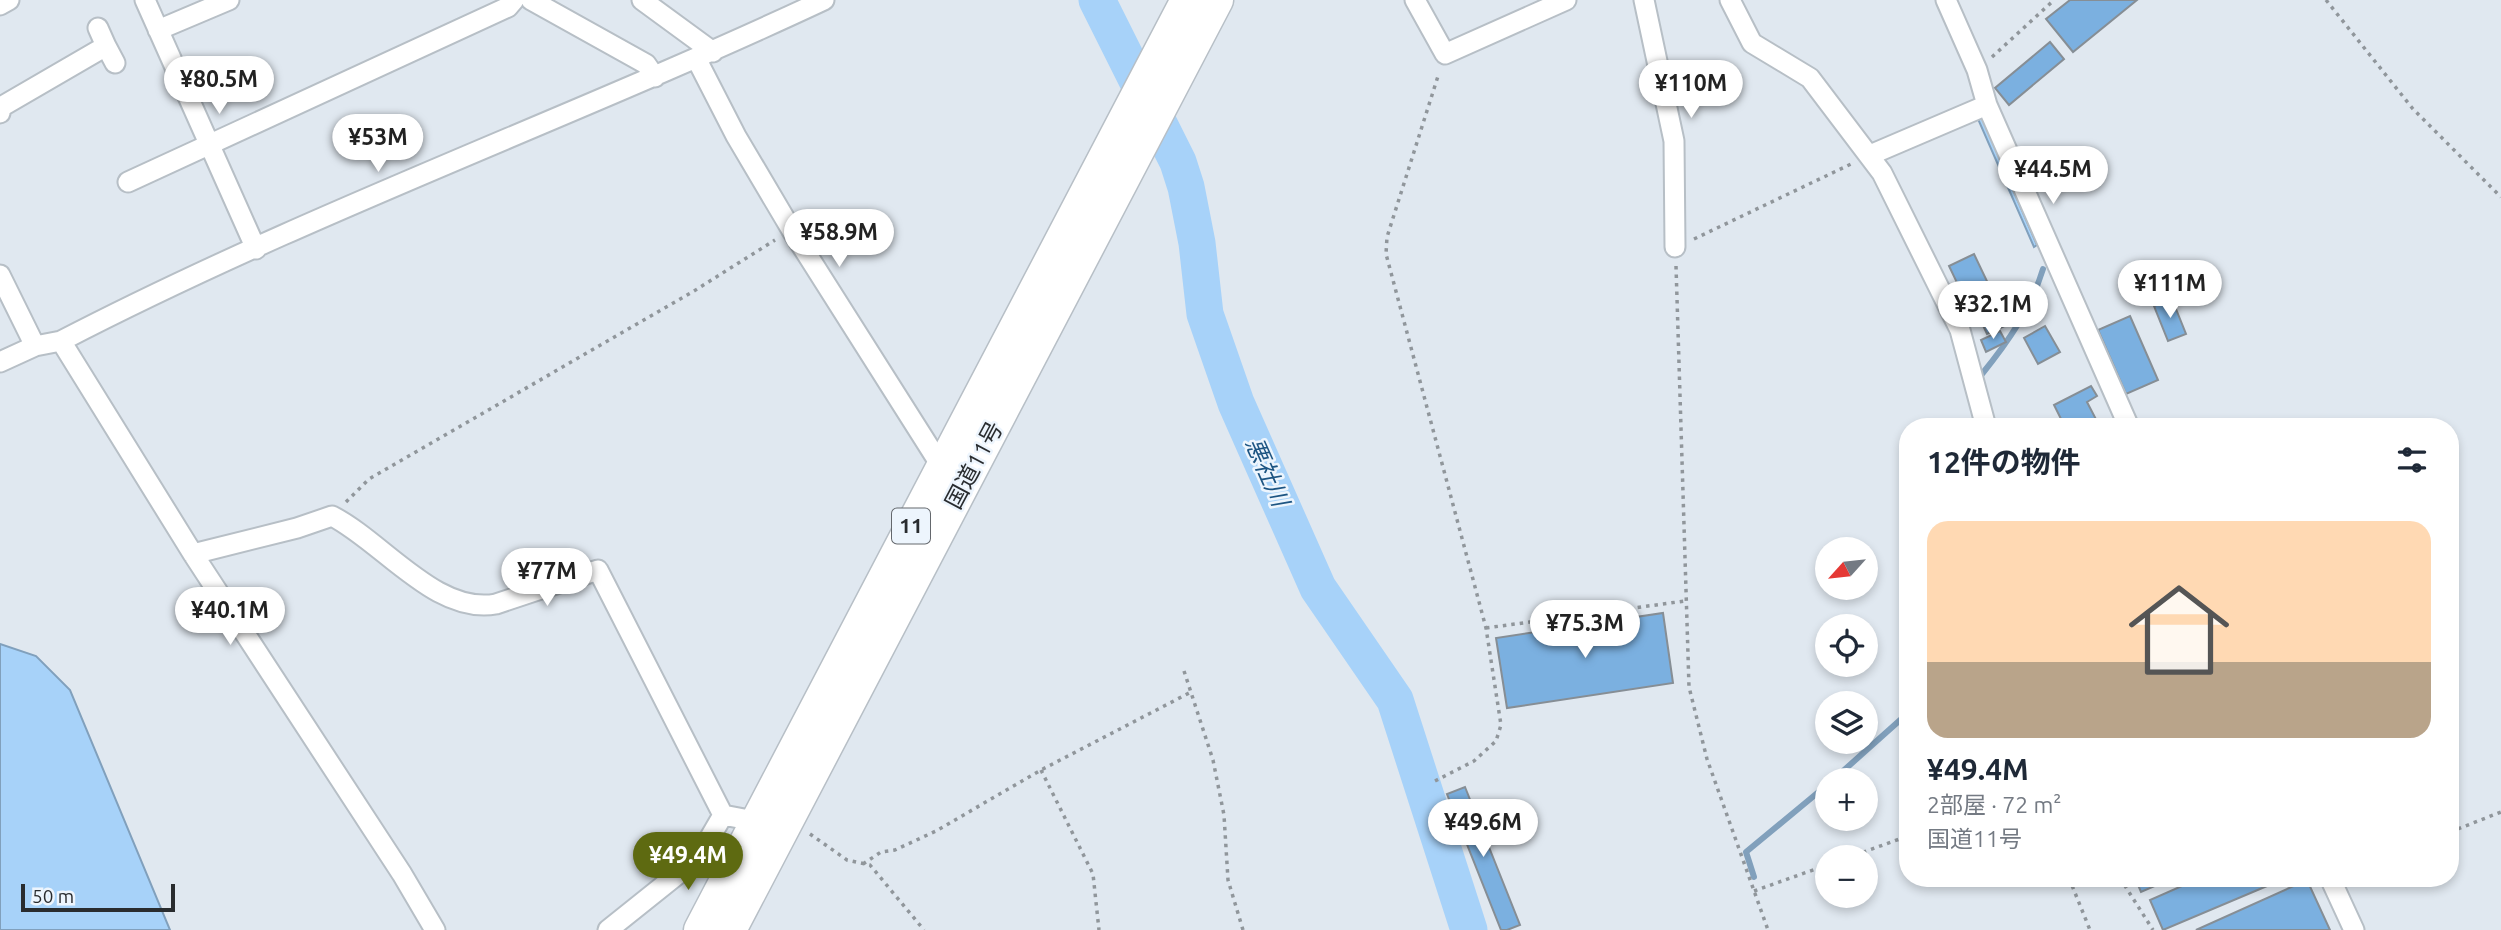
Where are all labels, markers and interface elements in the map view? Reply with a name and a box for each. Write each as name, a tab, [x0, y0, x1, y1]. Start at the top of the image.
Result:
pin: ¥80.5M	[162, 57, 276, 116]
pin: ¥110M	[1642, 60, 1740, 120]
text: ¥80.5M	[180, 66, 258, 91]
text: ¥110M	[1655, 70, 1727, 95]
pin: ¥53M	[337, 114, 419, 174]
text: ¥53M	[348, 124, 408, 149]
pin: ¥44.5M	[1996, 146, 2110, 206]
text: ¥44.5M	[2014, 156, 2092, 181]
pin: ¥58.9M	[782, 210, 896, 269]
text: ¥58.9M	[800, 219, 878, 244]
pin: ¥111M	[2121, 260, 2219, 320]
text: ¥111M	[2134, 270, 2206, 295]
pin: ¥32.1M	[1936, 282, 2050, 341]
text: ¥32.1M	[1954, 291, 2032, 316]
street label: 国道11号	[940, 417, 1007, 513]
water label: 悪社川	[1240, 433, 1296, 513]
icon: filters	[2393, 441, 2431, 479]
text: 12件の物件	[1927, 445, 2081, 479]
road number: 11	[892, 508, 930, 544]
north arrow	[1815, 537, 1878, 600]
map controls	[1815, 537, 1878, 908]
pin: ¥77M	[506, 548, 588, 608]
text: ¥77M	[517, 558, 577, 583]
icon: home	[2116, 567, 2242, 693]
pin: ¥40.1M	[173, 588, 287, 647]
text: ¥40.1M	[191, 597, 269, 622]
pin: ¥75.3M	[1528, 600, 1642, 660]
text: ¥75.3M	[1546, 610, 1624, 635]
button: locate	[1815, 614, 1878, 677]
button: layers	[1815, 691, 1878, 754]
text: ¥49.4M	[1927, 752, 2029, 786]
button: +	[1815, 768, 1878, 831]
text: 2部屋 · 72 m²	[1927, 792, 2061, 817]
pin: ¥49.6M	[1426, 800, 1540, 859]
text: ¥49.6M	[1444, 809, 1522, 834]
text: 国道11号	[1927, 826, 2022, 851]
pin: ¥49.4M	[631, 832, 745, 892]
text: ¥49.4M	[649, 842, 727, 867]
button: −	[1815, 845, 1878, 908]
scale bar	[21, 881, 175, 913]
text: 50 m	[32, 885, 74, 907]

